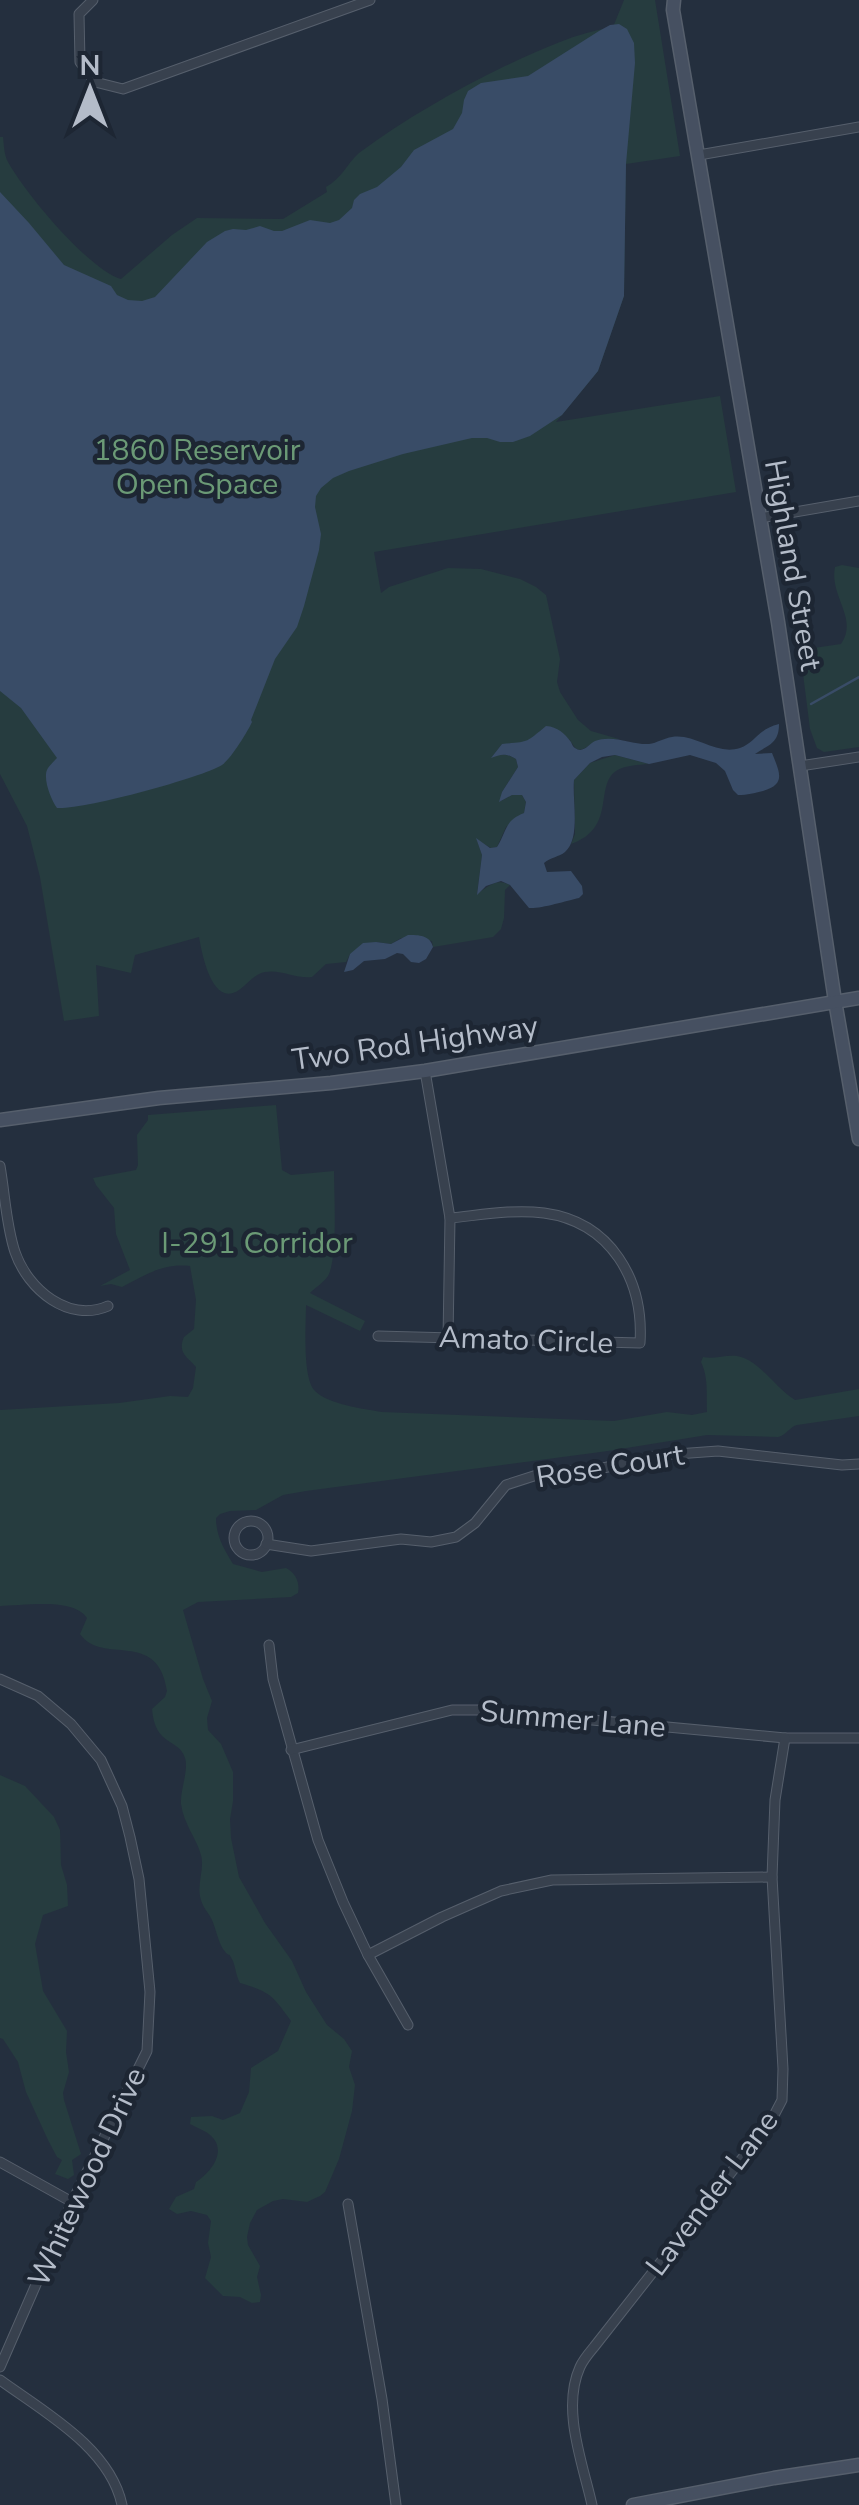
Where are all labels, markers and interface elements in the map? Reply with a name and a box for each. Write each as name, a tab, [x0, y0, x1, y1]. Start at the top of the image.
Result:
north arrow	[40, 40, 140, 140]
text: N	[80, 47, 100, 85]
park label: 1860 Reservoir Open Space	[93, 430, 301, 505]
street label: Highland Street	[754, 457, 831, 674]
street label: Two Rod Highway	[290, 1006, 541, 1081]
park label: I-291 Corridor	[161, 1223, 353, 1264]
street label: Amato Circle	[438, 1317, 614, 1364]
street label: Rose Court	[533, 1434, 687, 1498]
street label: Summer Lane	[478, 1691, 668, 1748]
street label: Whitewood Drive	[19, 2061, 156, 2294]
street label: Lavender Lane	[637, 2102, 788, 2284]

